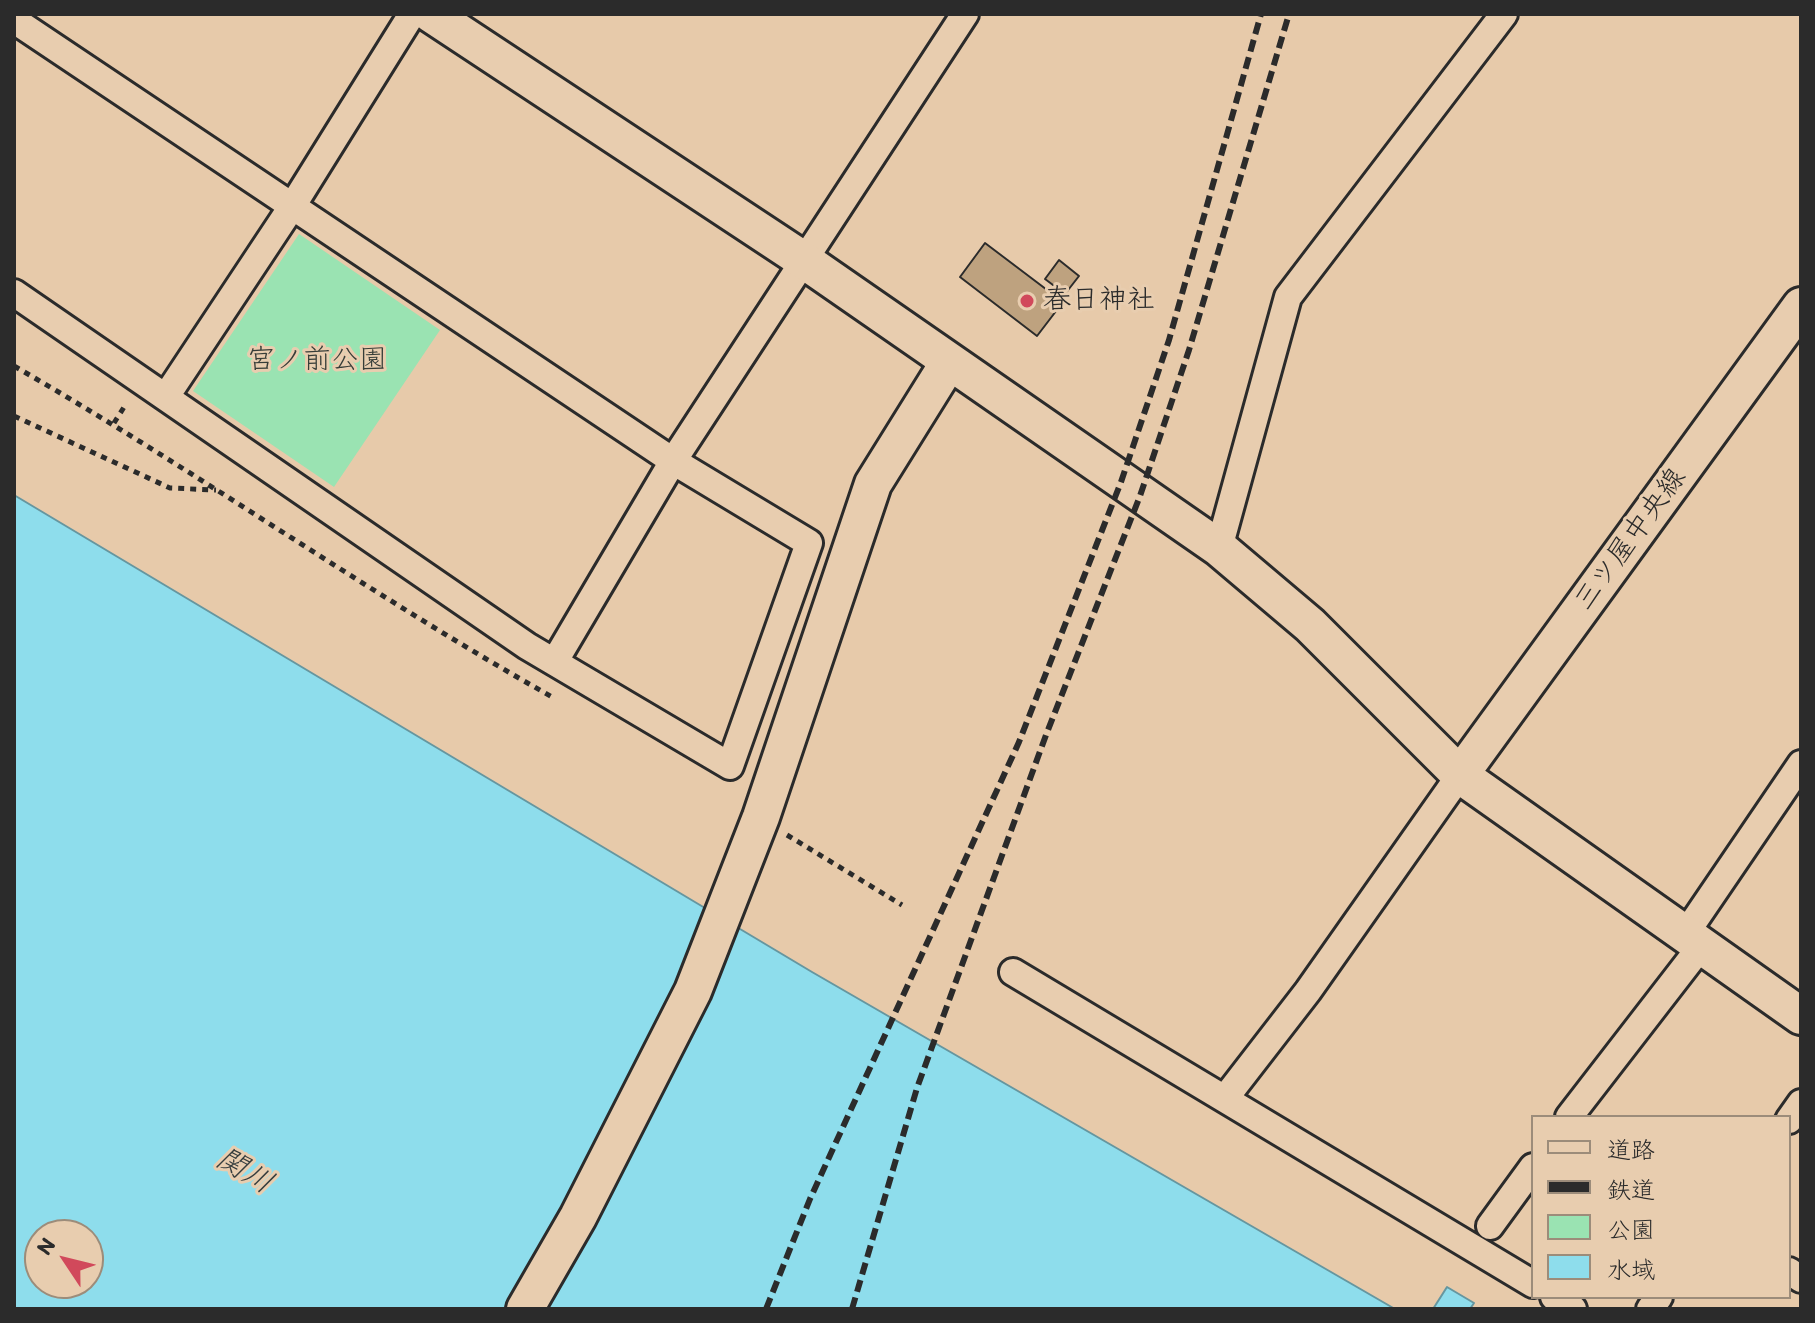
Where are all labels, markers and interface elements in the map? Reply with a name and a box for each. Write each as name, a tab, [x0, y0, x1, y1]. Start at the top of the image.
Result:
place label: 春日神社	[1043, 284, 1155, 318]
marker: 春日神社	[1018, 292, 1036, 310]
park label: 宮ノ前公園	[247, 344, 387, 378]
street label: 三ツ屋中央線	[1568, 462, 1694, 618]
legend	[1531, 1115, 1791, 1299]
text: 道路	[1607, 1135, 1655, 1164]
water label: 関川	[209, 1141, 279, 1203]
text: 鉄道	[1607, 1175, 1655, 1204]
text: 公園	[1607, 1215, 1655, 1244]
north arrow	[24, 1219, 104, 1299]
text: N	[30, 1232, 61, 1260]
text: 水域	[1607, 1255, 1655, 1284]

